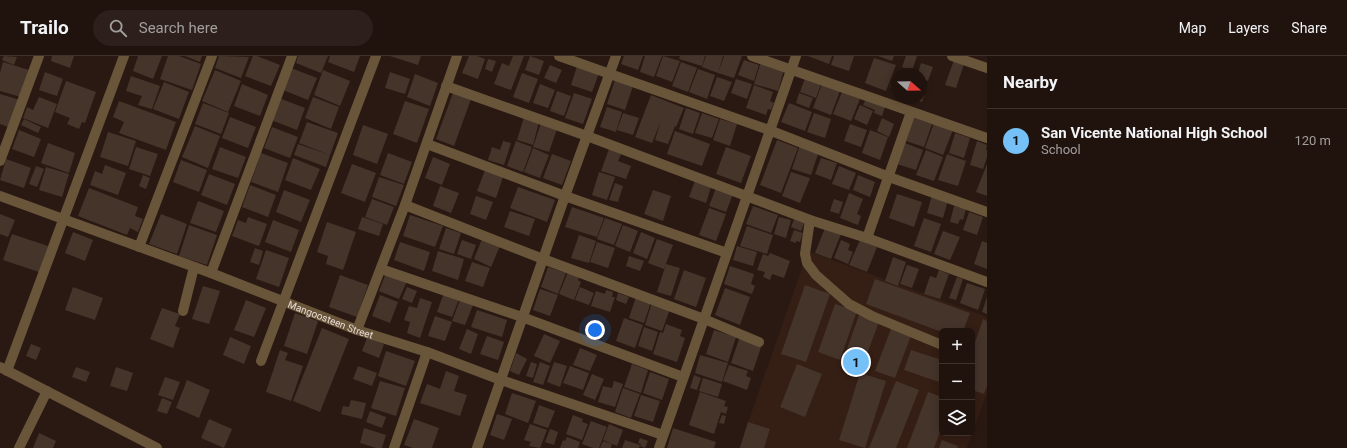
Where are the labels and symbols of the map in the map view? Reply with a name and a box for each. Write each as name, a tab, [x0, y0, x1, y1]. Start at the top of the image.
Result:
north arrow	[891, 68, 927, 104]
street label: Mangoosteen Street	[286, 299, 375, 341]
your location	[585, 320, 605, 340]
pin: 1	[843, 347, 869, 377]

